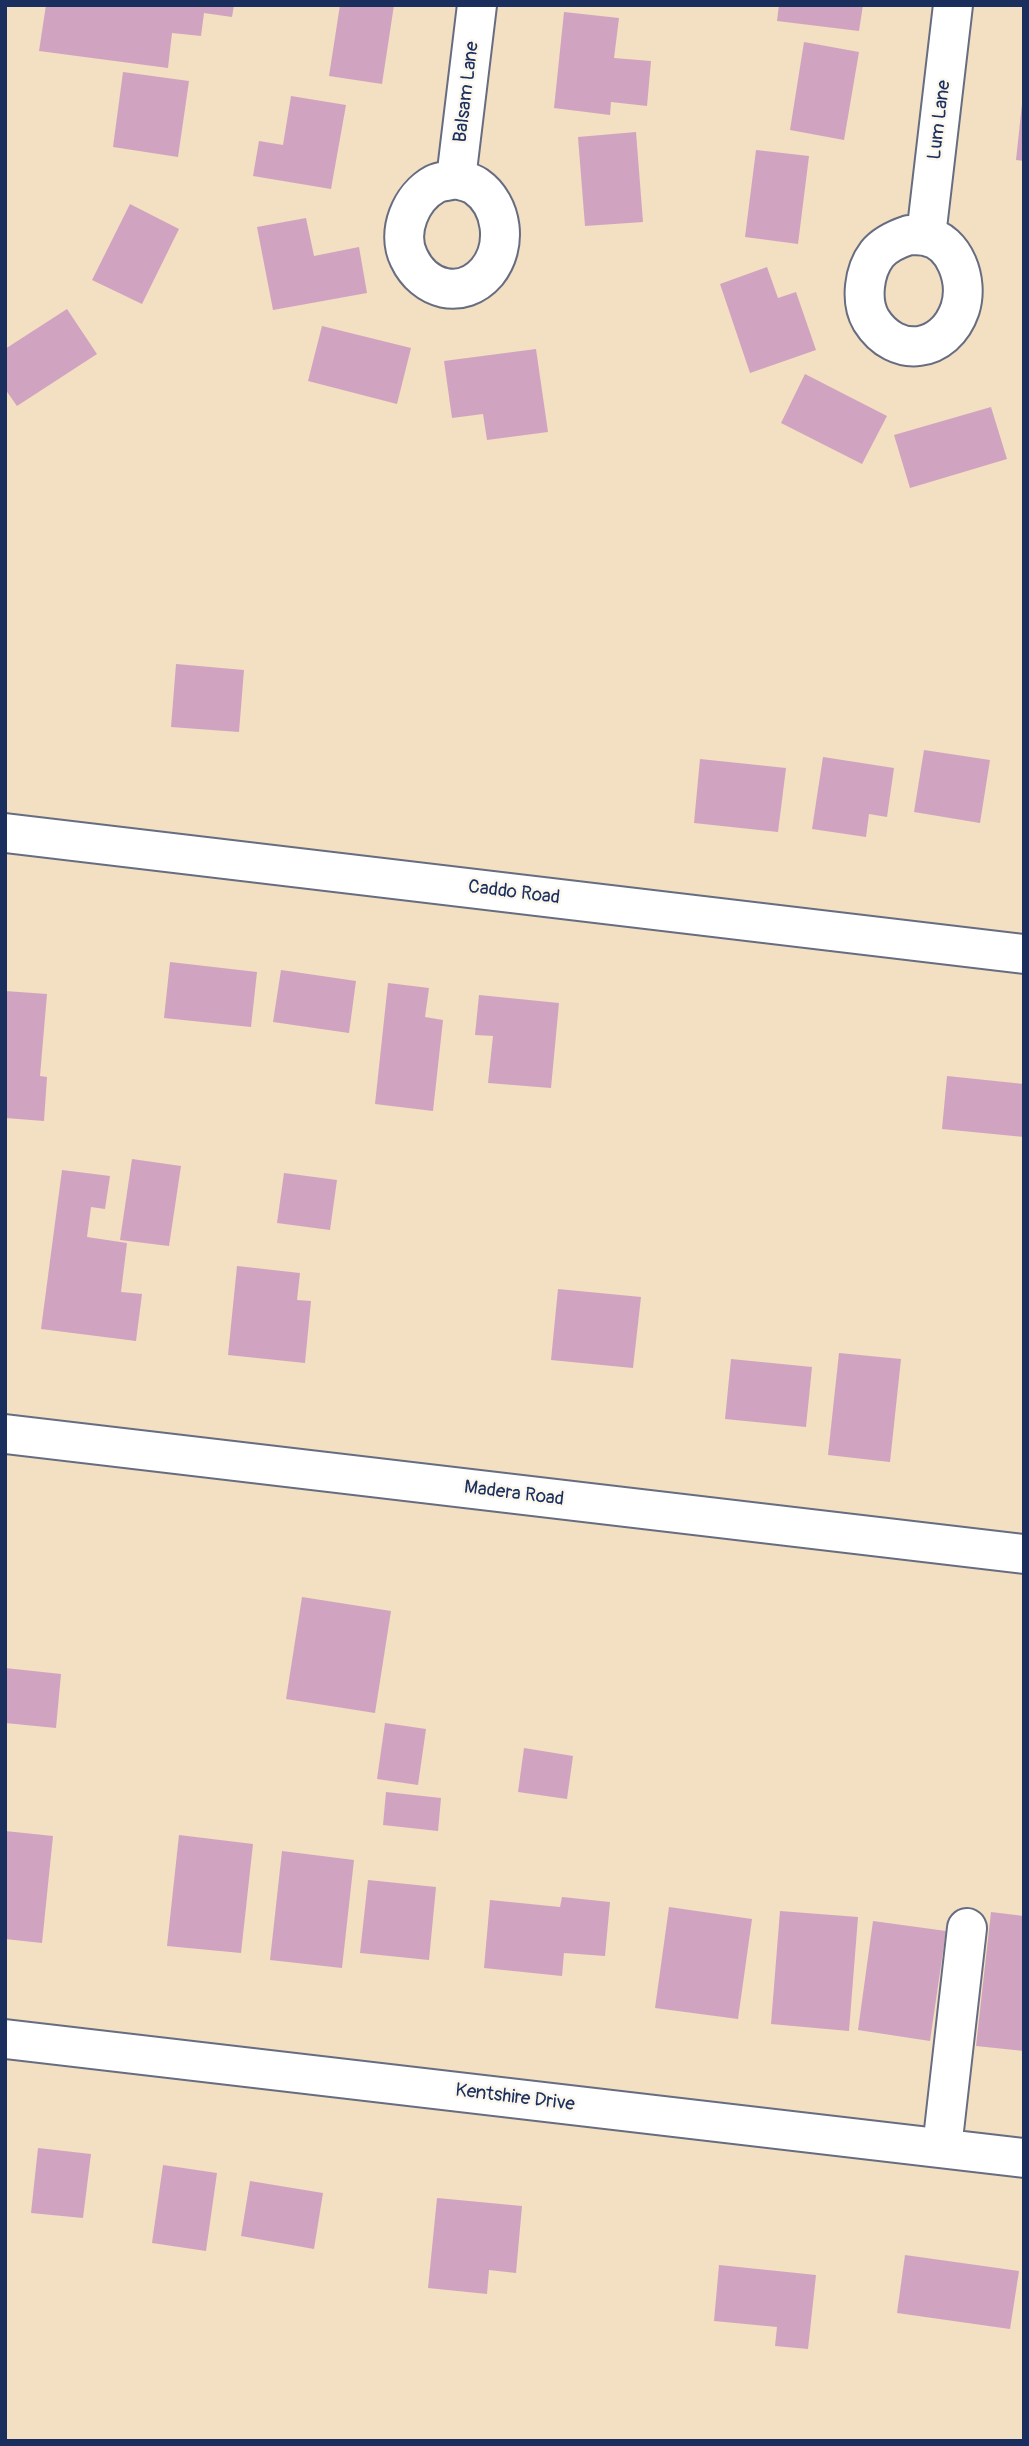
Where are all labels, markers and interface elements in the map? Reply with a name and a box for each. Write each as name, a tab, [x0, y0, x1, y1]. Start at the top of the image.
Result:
street label: Balsam Lane	[449, 40, 485, 144]
street label: Lum Lane	[924, 79, 956, 161]
street label: Caddo Road	[467, 876, 561, 910]
street label: Madera Road	[463, 1477, 565, 1511]
street label: Kentshire Drive	[454, 2079, 576, 2117]

